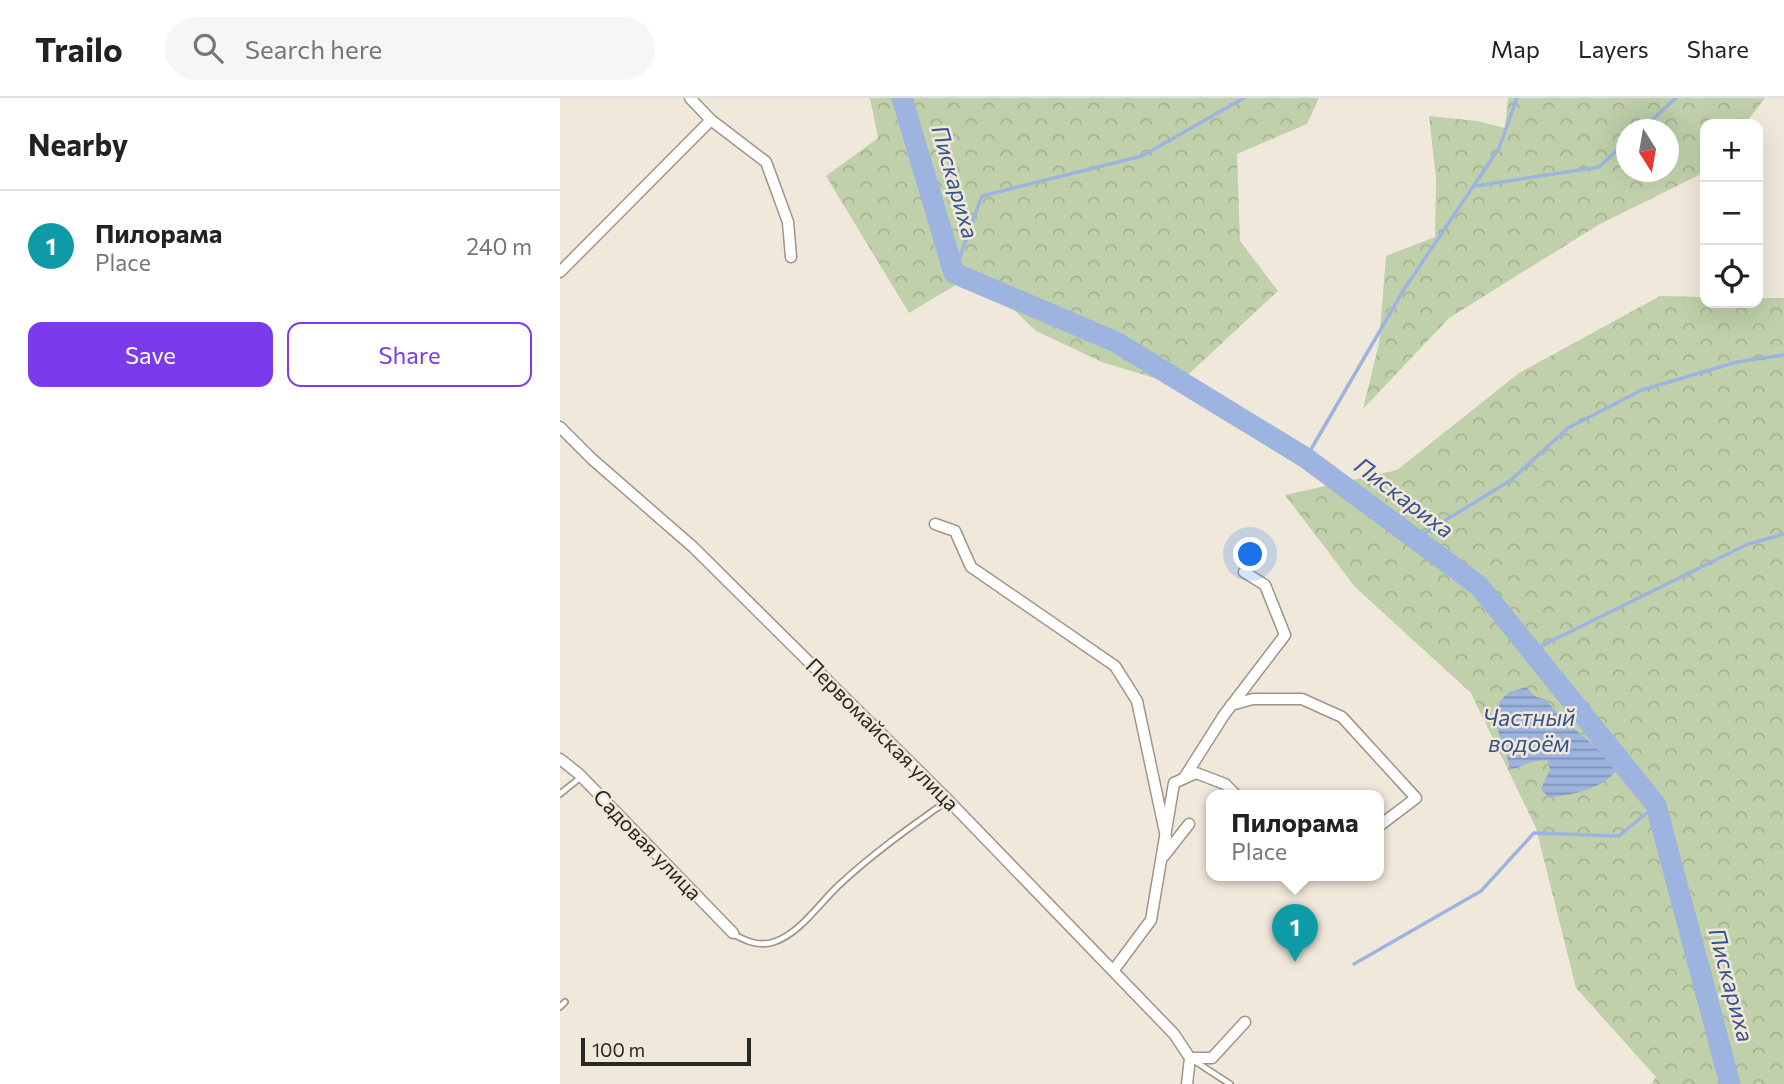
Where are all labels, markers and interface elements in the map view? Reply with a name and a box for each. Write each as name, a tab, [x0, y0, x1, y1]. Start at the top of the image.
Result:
search box	[165, 17, 655, 80]
text: Trailo	[35, 28, 123, 69]
icon: search	[189, 29, 227, 67]
text: Search here	[245, 33, 382, 64]
text: Map	[1491, 34, 1540, 63]
text: Layers	[1578, 34, 1649, 63]
text: Share	[1687, 34, 1749, 63]
north arrow	[1616, 119, 1679, 182]
map controls	[1700, 119, 1763, 308]
button: +	[1700, 119, 1763, 182]
water label: Пискариха	[926, 122, 985, 242]
text: Nearby	[28, 125, 128, 162]
button: −	[1700, 182, 1763, 245]
text: Пилорама	[95, 217, 222, 248]
text: 1	[46, 232, 56, 260]
text: 240 m	[466, 232, 532, 260]
button: locate	[1700, 245, 1763, 308]
text: Place	[95, 248, 151, 276]
button: Save	[28, 322, 273, 387]
button: Share	[287, 322, 532, 387]
water label: Пискариха	[1350, 451, 1460, 543]
your location	[1233, 537, 1267, 571]
street label: Первомайская улица	[802, 652, 965, 815]
water label: Частный водоём	[1483, 703, 1575, 757]
street label: Садовая улица	[589, 783, 707, 905]
popup	[1206, 790, 1384, 881]
text: Пилорама	[1231, 806, 1359, 837]
text: Place	[1231, 837, 1287, 865]
pin: 1	[1272, 904, 1318, 962]
water label: Пискариха	[1703, 925, 1761, 1045]
scale bar	[581, 1035, 751, 1067]
text: 100 m	[592, 1038, 645, 1061]

